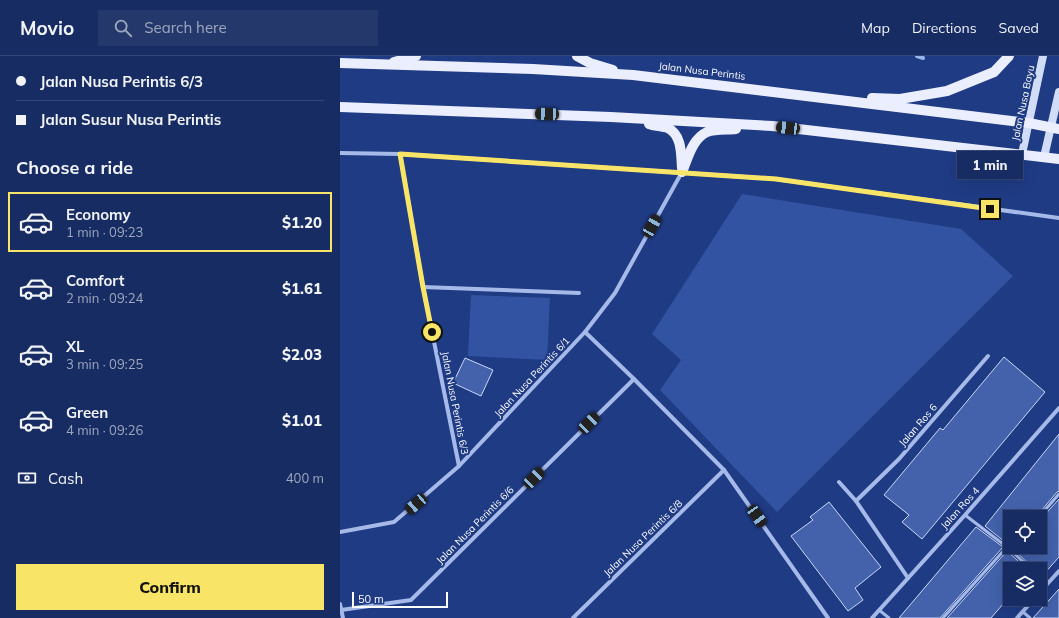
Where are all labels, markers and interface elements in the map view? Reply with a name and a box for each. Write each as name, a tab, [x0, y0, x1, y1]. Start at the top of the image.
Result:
search box	[98, 10, 378, 46]
text: Movio	[20, 16, 74, 40]
icon: search	[112, 17, 134, 39]
text: Search here	[144, 18, 227, 37]
text: Map	[861, 19, 890, 37]
text: Directions	[912, 19, 977, 37]
text: Saved	[999, 19, 1039, 37]
street label: Jalan Nusa Perintis	[658, 59, 746, 83]
street label: Jalan Nusa Bayu	[1009, 64, 1037, 142]
text: Jalan Nusa Perintis 6/3	[40, 72, 203, 91]
car	[535, 108, 559, 120]
text: Jalan Susur Nusa Perintis	[40, 110, 221, 129]
car	[775, 121, 801, 135]
callout: 1 min	[957, 151, 1023, 179]
text: Choose a ride	[16, 156, 133, 179]
text: 1 min	[973, 157, 1007, 173]
route end	[981, 200, 999, 218]
icon: car	[18, 204, 54, 240]
text: Economy	[66, 205, 131, 224]
text: $1.20	[282, 213, 322, 232]
car	[641, 213, 663, 239]
text: 1 min · 09:23	[66, 224, 143, 240]
icon: car	[18, 270, 54, 306]
text: Comfort	[66, 271, 124, 290]
text: $1.61	[282, 279, 322, 298]
text: 2 min · 09:24	[66, 290, 143, 306]
route start	[423, 323, 441, 341]
street label: Jalan Nusa Perintis 6/1	[491, 334, 573, 420]
icon: car	[18, 336, 54, 372]
text: XL	[66, 337, 84, 356]
text: $2.03	[282, 345, 322, 364]
street label: Jalan Nusa Perintis 6/3	[439, 350, 471, 456]
text: 3 min · 09:25	[66, 356, 143, 372]
street label: Jalan Ros 6	[896, 401, 940, 449]
icon: car	[18, 402, 54, 438]
text: Green	[66, 403, 108, 422]
car	[576, 410, 602, 436]
text: $1.01	[282, 411, 322, 430]
text: 4 min · 09:26	[66, 422, 143, 438]
car	[521, 465, 547, 491]
icon: cash	[16, 467, 38, 489]
text: Cash	[48, 469, 83, 488]
text: 400 m	[286, 470, 324, 486]
street label: Jalan Nusa Perintis 6/6	[433, 483, 517, 567]
street label: Jalan Ros 4	[938, 484, 982, 532]
car	[403, 492, 429, 516]
street label: Jalan Nusa Perintis 6/8	[601, 497, 685, 579]
car	[745, 503, 769, 529]
map controls	[1003, 510, 1047, 606]
button: locate	[1003, 510, 1047, 554]
button: layers	[1003, 562, 1047, 606]
button: Confirm	[16, 564, 324, 610]
scale bar	[352, 590, 448, 609]
text: 50 m	[358, 592, 384, 606]

